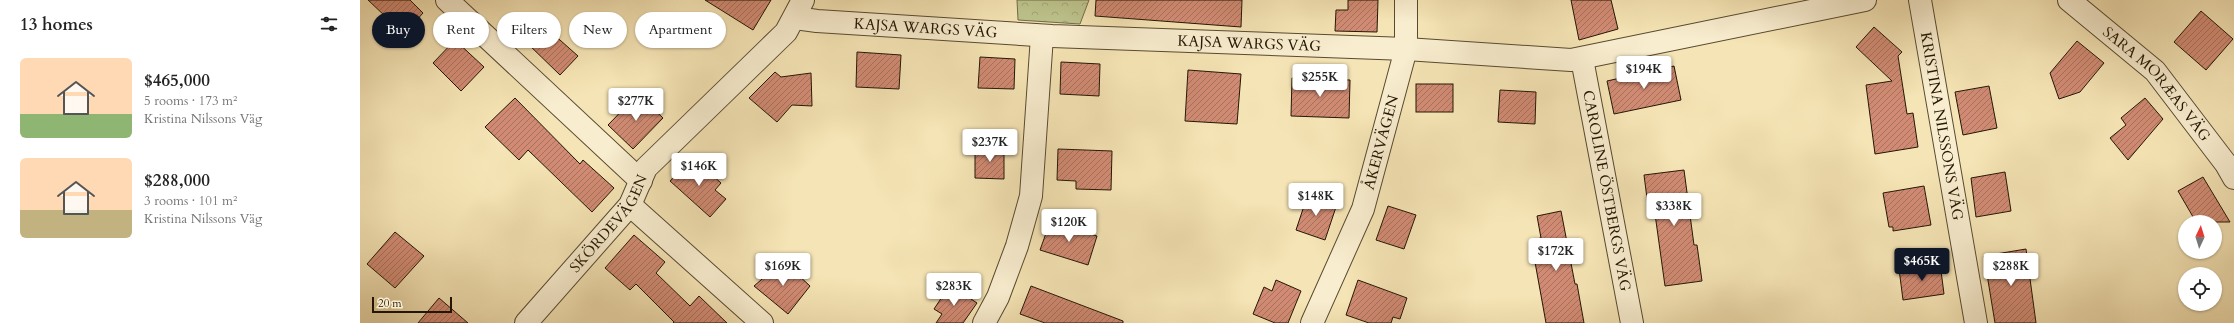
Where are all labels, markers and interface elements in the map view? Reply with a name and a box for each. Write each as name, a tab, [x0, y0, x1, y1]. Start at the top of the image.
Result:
chip: Buy	[372, 12, 425, 48]
chip: Rent	[433, 12, 489, 48]
chip: Filters	[497, 12, 561, 48]
chip: New	[569, 12, 627, 48]
chip: Apartment	[635, 12, 726, 48]
text: 13 homes	[20, 13, 93, 36]
icon: filters	[318, 13, 340, 35]
street label: KAJSA WARGS VÄG	[853, 13, 998, 42]
street label: SARA MORÆAS VÄG	[2099, 22, 2215, 145]
street label: KRISTINA NILSSONS VÄG	[1916, 30, 1968, 222]
street label: KAJSA WARGS VÄG	[1177, 31, 1322, 56]
pin: $194K	[1616, 56, 1672, 90]
text: $194K	[1625, 60, 1663, 78]
pin: $255K	[1292, 64, 1348, 98]
text: $255K	[1301, 68, 1339, 86]
text: $465,000	[144, 69, 210, 92]
icon: home	[52, 74, 100, 122]
pin: $277K	[608, 88, 664, 122]
street label: CAROLINE ÖSTBERGS VÄG	[1578, 88, 1636, 293]
text: 5 rooms · 173 m²	[144, 92, 237, 110]
text: $277K	[617, 92, 655, 110]
street label: ÅKERVÄGEN	[1359, 93, 1403, 192]
text: Kristina Nilssons Väg	[144, 110, 262, 128]
pin: $237K	[962, 129, 1018, 163]
text: $237K	[971, 133, 1009, 151]
pin: $146K	[671, 153, 727, 187]
text: $146K	[680, 157, 718, 175]
text: $288,000	[144, 169, 210, 192]
street label: SKÖRDEVÄGEN	[565, 171, 652, 277]
icon: home	[52, 174, 100, 222]
pin: $148K	[1288, 183, 1344, 217]
text: $148K	[1297, 187, 1335, 205]
text: 3 rooms · 101 m²	[144, 192, 237, 210]
pin: $338K	[1646, 193, 1702, 227]
text: $338K	[1655, 197, 1693, 215]
pin: $120K	[1041, 209, 1097, 243]
text: Kristina Nilssons Väg	[144, 210, 262, 228]
text: $120K	[1050, 213, 1088, 231]
north arrow	[2178, 215, 2222, 259]
map controls	[2178, 215, 2222, 311]
pin: $172K	[1528, 238, 1584, 272]
text: $172K	[1537, 242, 1575, 260]
pin: $465K	[1894, 248, 1950, 282]
text: $465K	[1903, 252, 1941, 270]
pin: $169K	[755, 253, 811, 287]
pin: $288K	[1983, 253, 2039, 287]
text: $169K	[764, 257, 802, 275]
text: $288K	[1992, 257, 2030, 275]
button: locate	[2178, 267, 2222, 311]
pin: $283K	[926, 273, 982, 307]
text: $283K	[935, 277, 973, 295]
scale bar	[372, 295, 452, 314]
text: 20 m	[378, 296, 402, 311]

